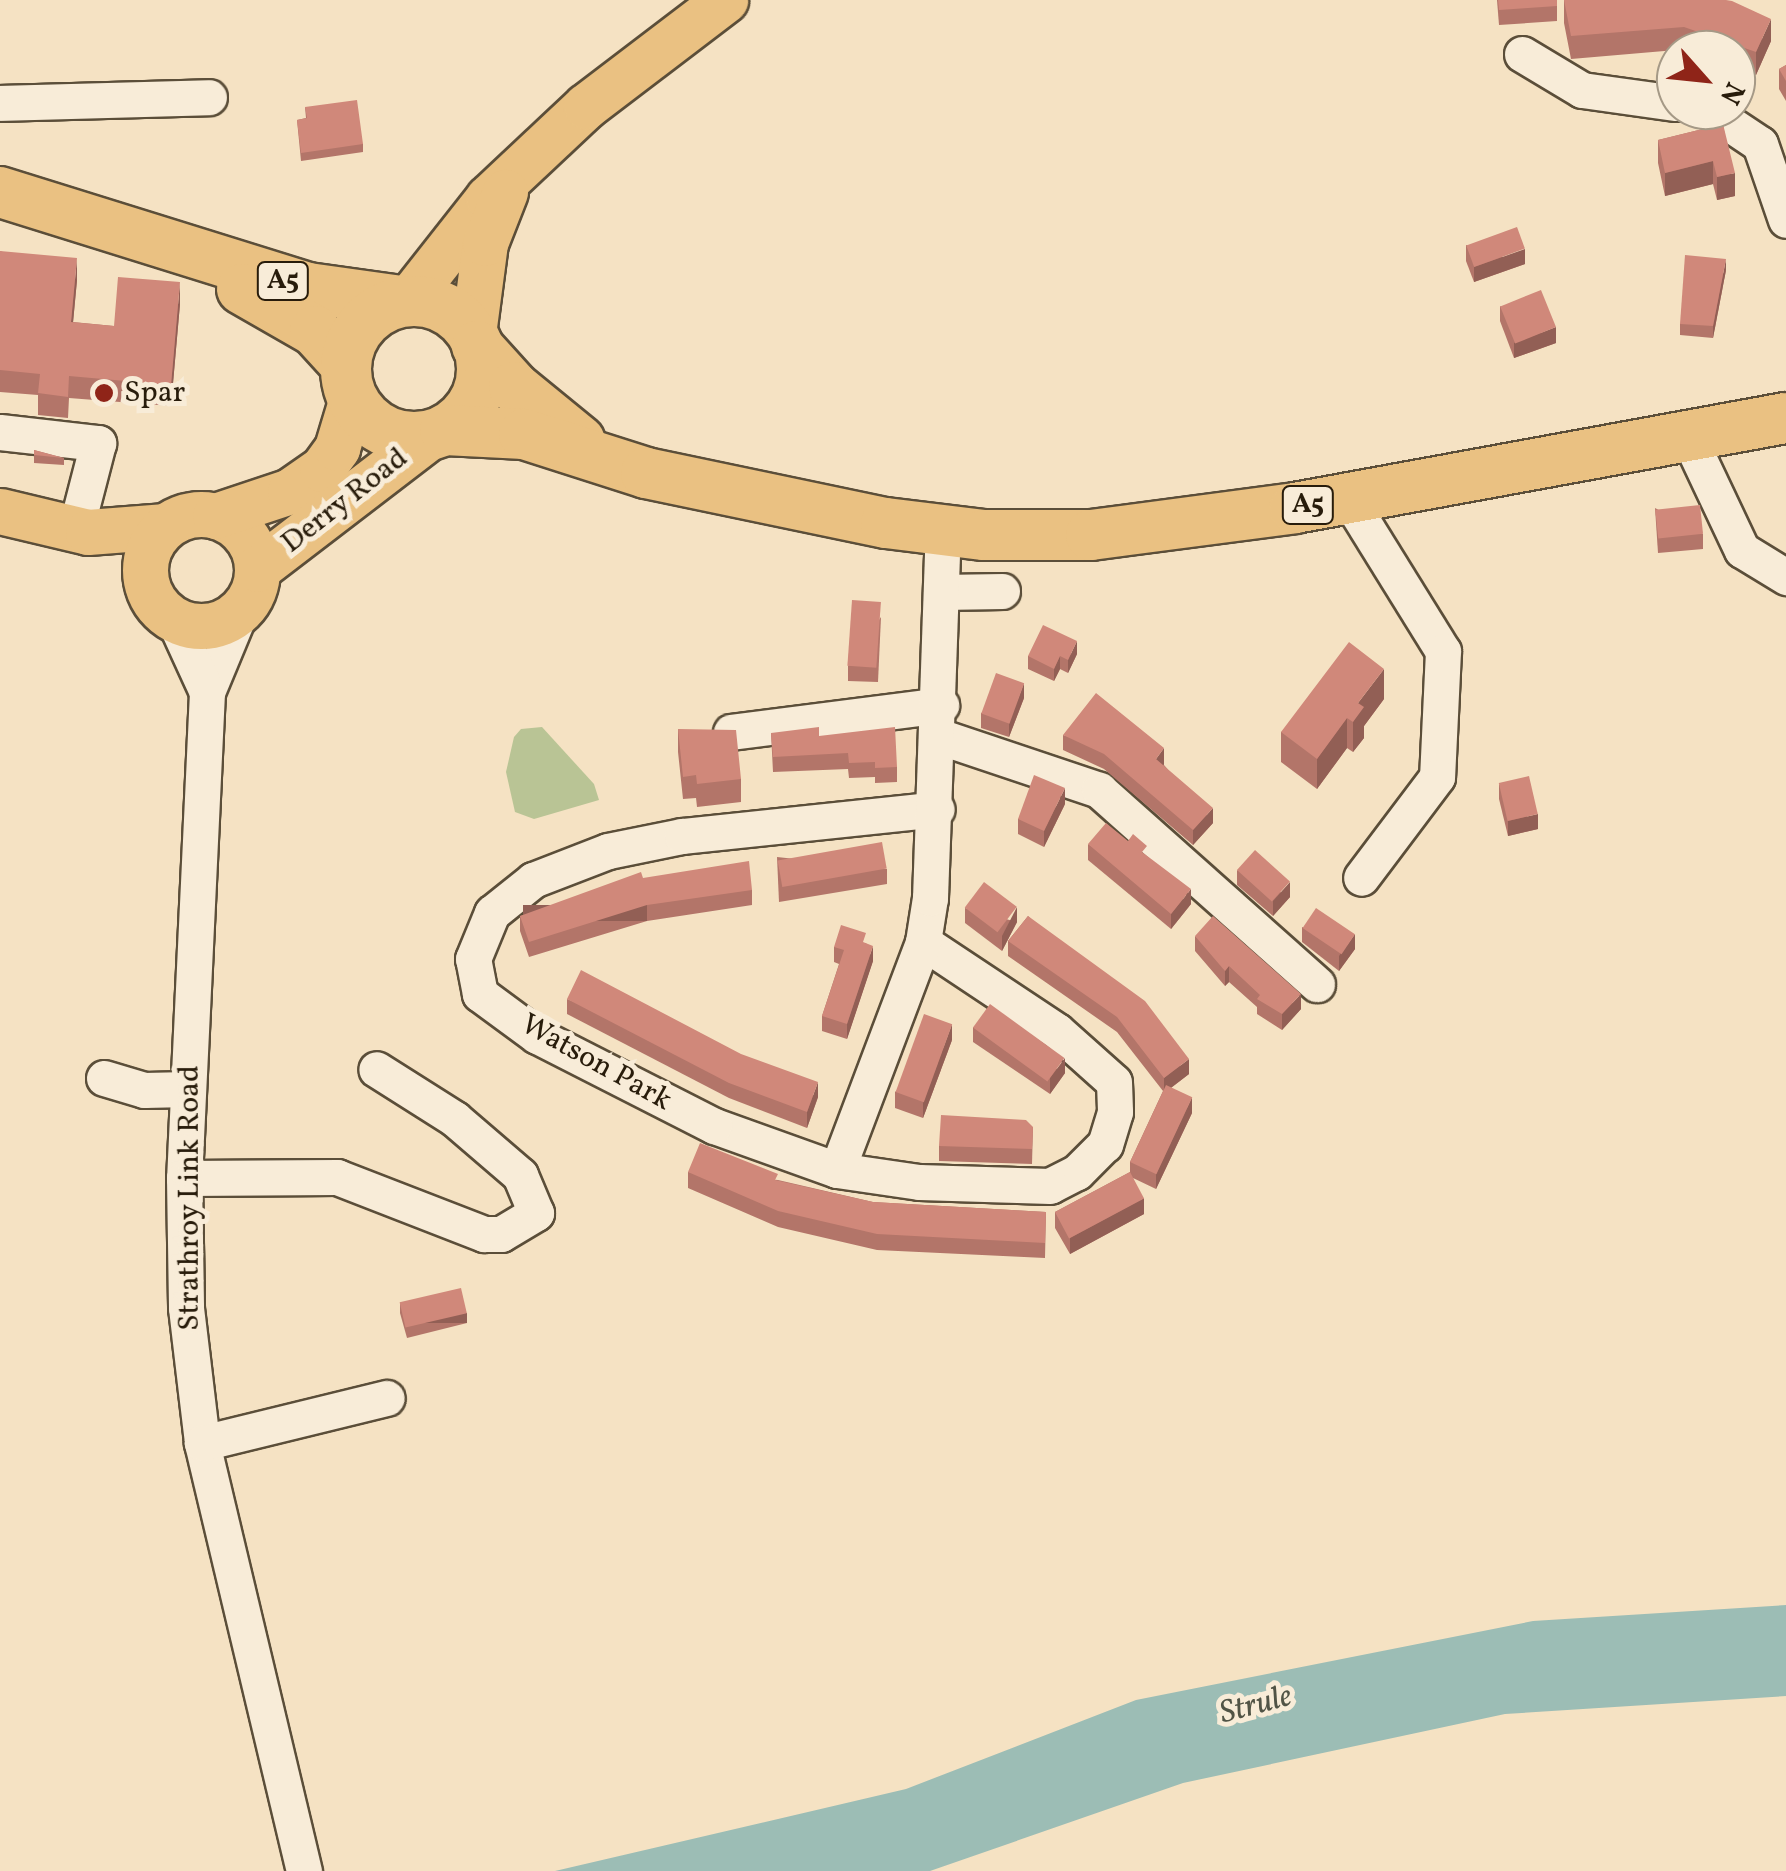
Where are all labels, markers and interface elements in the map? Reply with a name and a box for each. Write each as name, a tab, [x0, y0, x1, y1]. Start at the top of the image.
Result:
north arrow	[1656, 30, 1756, 130]
text: N	[1709, 75, 1753, 111]
road number: A5	[256, 258, 310, 304]
place label: Spar	[124, 375, 185, 411]
marker: Spar	[93, 382, 115, 404]
street label: Derry Road	[274, 440, 416, 562]
road number: A5	[1280, 482, 1336, 528]
street label: Watson Park	[514, 1007, 678, 1119]
street label: Strathroy Link Road	[172, 1065, 208, 1331]
water label: Strule	[1216, 1678, 1296, 1734]

